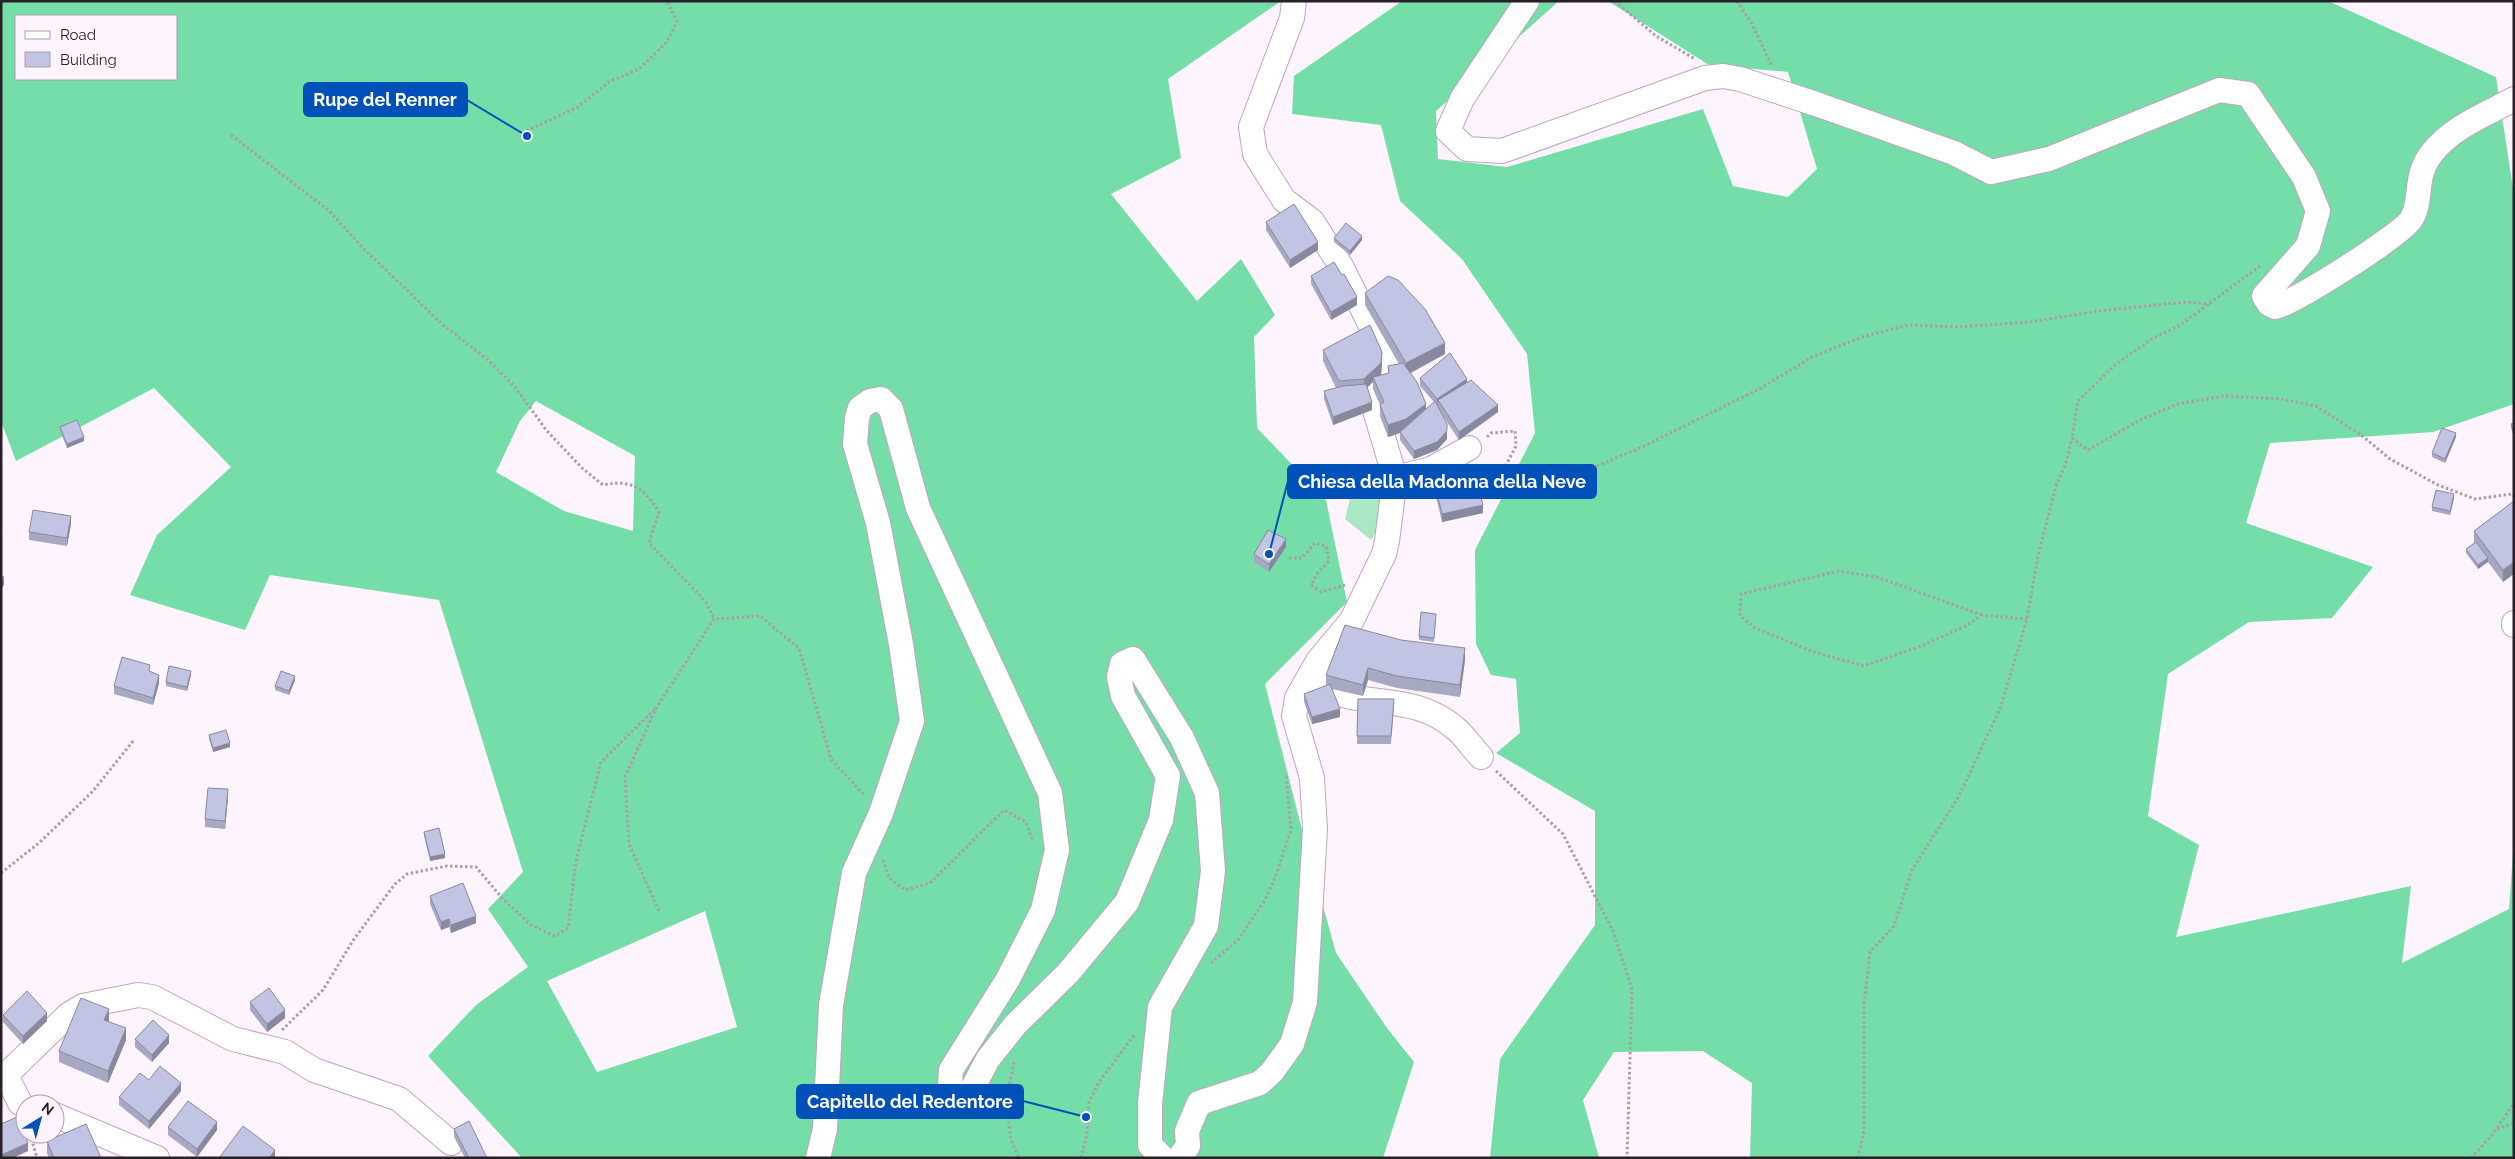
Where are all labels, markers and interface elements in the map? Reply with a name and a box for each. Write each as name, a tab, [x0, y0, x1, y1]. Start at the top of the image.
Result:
legend	[15, 15, 178, 80]
text: Road	[60, 26, 96, 44]
text: Building	[60, 51, 117, 69]
callout: Rupe del Renner	[304, 83, 467, 116]
text: Rupe del Renner	[313, 89, 457, 110]
callout: Chiesa della Madonna della Neve	[1288, 465, 1596, 498]
text: Chiesa della Madonna della Neve	[1298, 471, 1586, 492]
callout: Capitello del Redentore	[797, 1085, 1023, 1118]
text: Capitello del Redentore	[807, 1091, 1013, 1112]
north arrow	[15, 1094, 65, 1144]
text: N	[39, 1099, 57, 1118]

